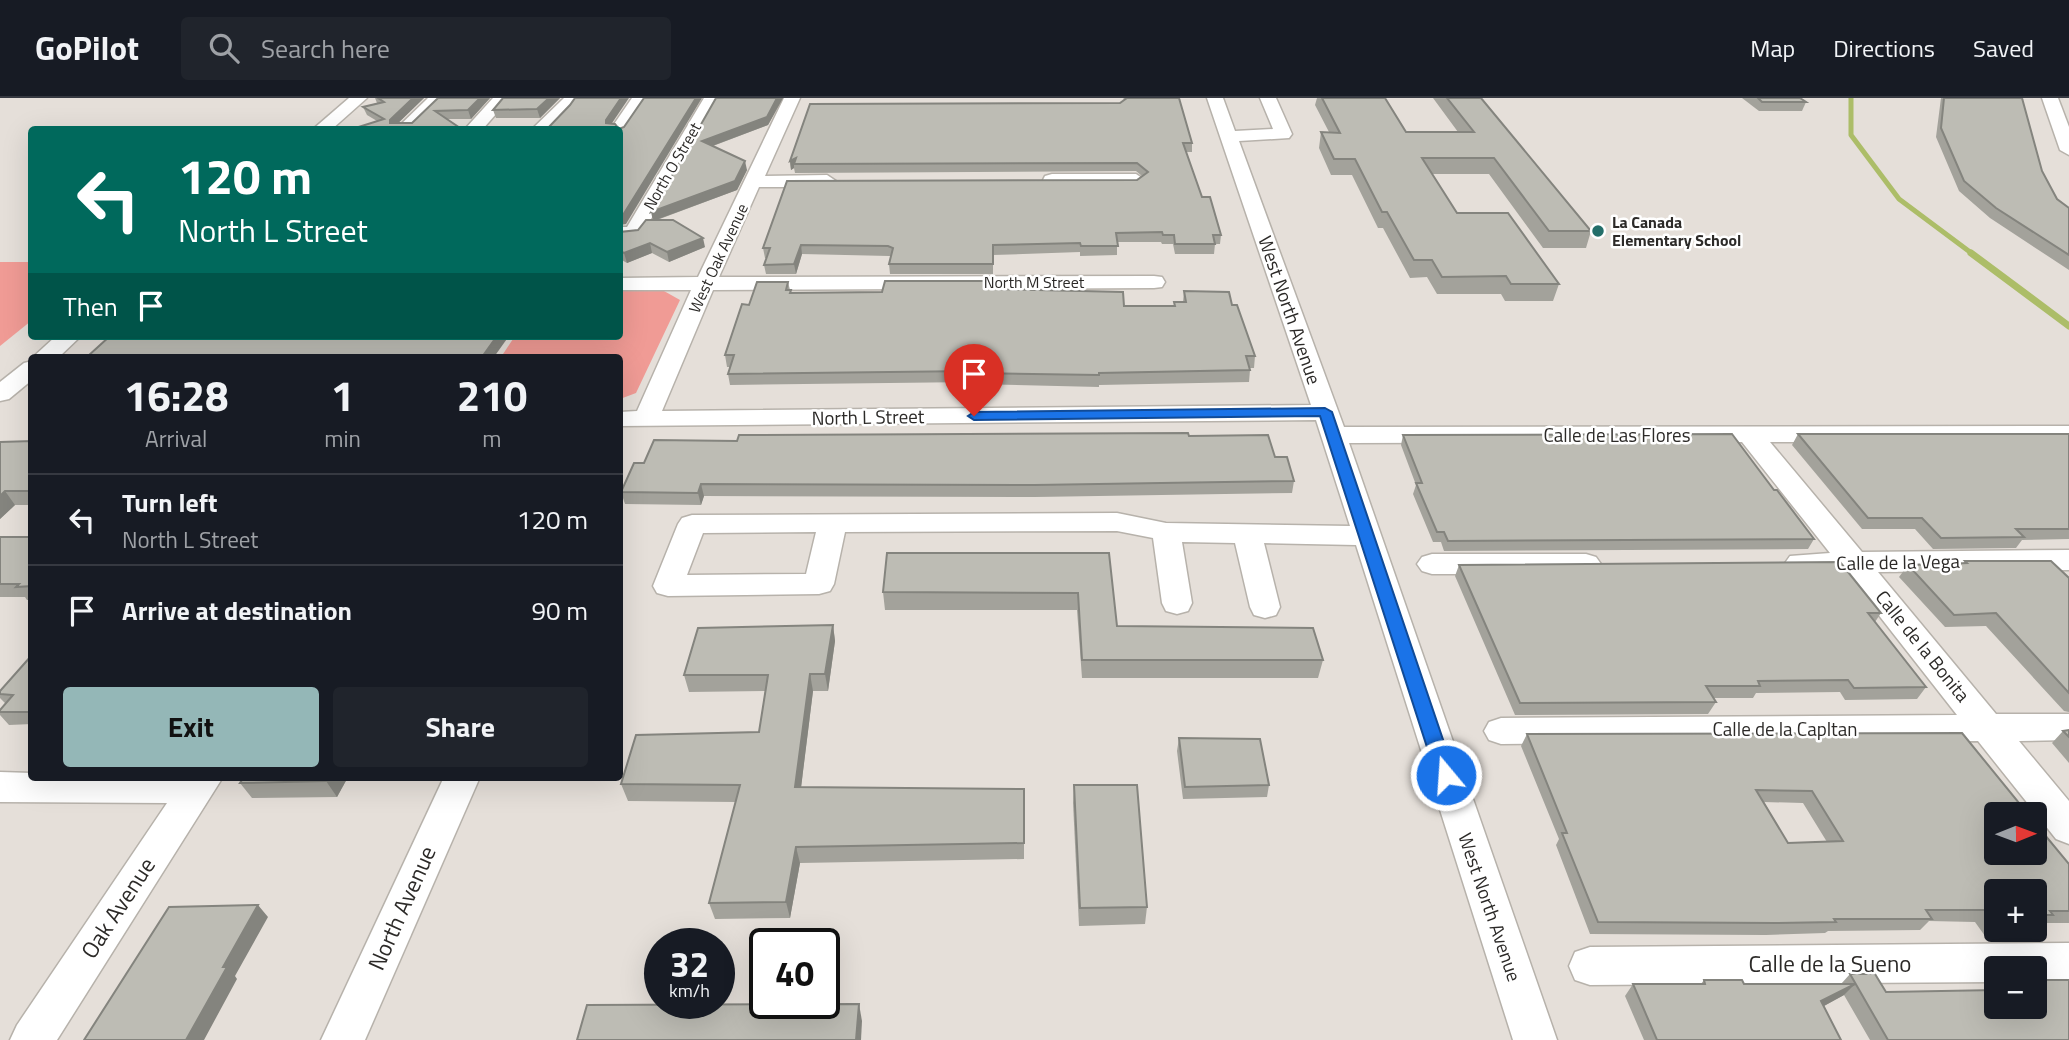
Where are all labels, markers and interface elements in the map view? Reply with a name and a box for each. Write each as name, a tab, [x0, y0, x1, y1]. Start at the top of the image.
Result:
search box	[181, 17, 671, 80]
text: GoPilot	[35, 23, 139, 73]
icon: search	[205, 29, 243, 67]
text: Search here	[261, 29, 390, 68]
text: Map	[1750, 30, 1795, 66]
text: Directions	[1833, 30, 1935, 66]
text: Saved	[1973, 30, 2034, 66]
street label: North O Street	[637, 117, 707, 214]
text: 120 m	[178, 138, 312, 213]
icon: left	[63, 154, 154, 245]
street label: West Oak Avenue	[682, 199, 754, 317]
text: North L Street	[178, 206, 368, 254]
place label: La Canada Elementary School	[1612, 210, 1741, 252]
marker: La Canada Elementary School	[1590, 223, 1606, 239]
street label: West North Avenue	[1251, 232, 1330, 388]
street label: North M Street	[984, 270, 1085, 294]
text: Then	[63, 287, 118, 326]
icon: arrive	[132, 287, 170, 325]
pin	[944, 344, 1004, 416]
icon: arrive	[955, 355, 993, 393]
text: 16:28	[124, 363, 229, 427]
text: 1	[331, 363, 354, 427]
text: 210	[457, 363, 527, 427]
street label: North L Street	[811, 401, 925, 432]
street label: Calle de Las Flores	[1543, 420, 1691, 449]
text: Arrival	[145, 421, 207, 456]
text: min	[324, 421, 361, 456]
text: m	[482, 421, 502, 456]
text: Turn left	[122, 483, 217, 522]
text: 120 m	[517, 500, 588, 539]
icon: left	[63, 501, 101, 539]
text: North L Street	[122, 522, 258, 557]
street label: Calle de la Vega	[1836, 546, 1961, 577]
street label: Calle de la Bonita	[1869, 583, 1978, 708]
text: Arrive at destination	[122, 591, 352, 630]
text: 90 m	[531, 591, 588, 630]
icon: arrive	[63, 592, 101, 630]
button: Exit	[63, 687, 319, 767]
button: Share	[333, 687, 588, 767]
street label: Calle de la Capltan	[1713, 714, 1857, 743]
position arrow	[1409, 738, 1483, 812]
north arrow	[1984, 802, 2048, 864]
map controls	[1984, 802, 2047, 1019]
street label: West North Avenue	[1451, 829, 1530, 985]
street label: North Avenue	[359, 840, 445, 976]
street label: Oak Avenue	[72, 850, 164, 965]
button: +	[1984, 879, 2047, 942]
speed limit sign: 40	[749, 928, 840, 1019]
text: 32	[670, 937, 709, 991]
street label: Calle de la Sueno	[1749, 946, 1911, 981]
button: −	[1984, 956, 2047, 1019]
text: km/h	[669, 977, 710, 1004]

